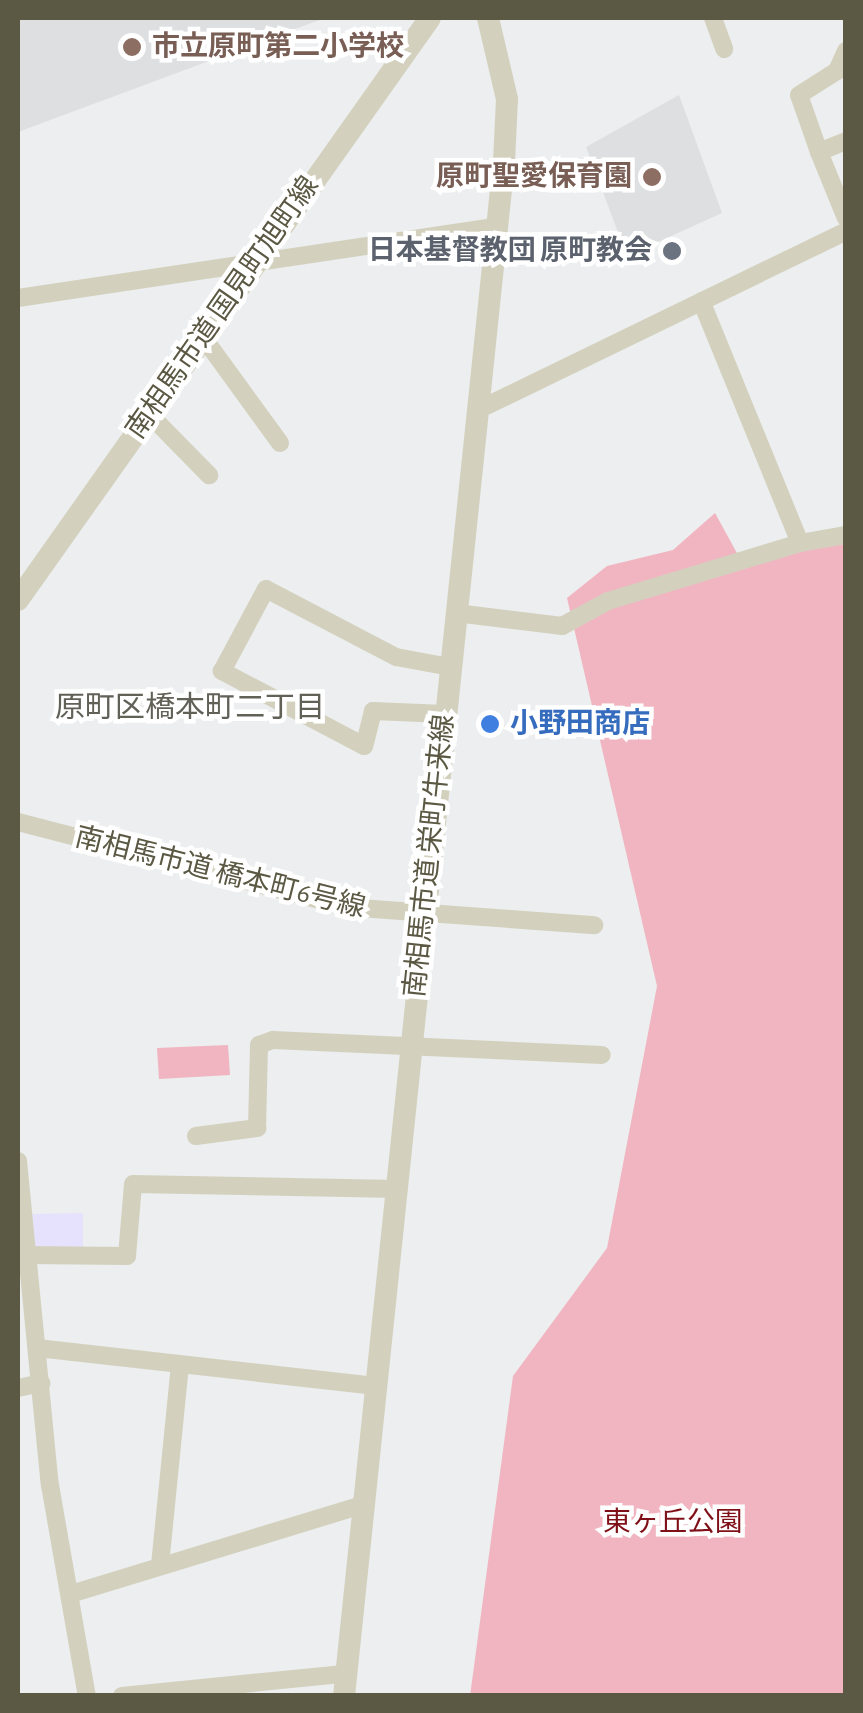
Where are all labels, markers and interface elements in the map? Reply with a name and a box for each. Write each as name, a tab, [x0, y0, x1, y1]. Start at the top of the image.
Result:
place label: 市立原町第二小学校	[152, 30, 404, 64]
marker: 市立原町第二小学校	[121, 36, 143, 58]
place label: 原町聖愛保育園	[436, 160, 632, 194]
marker: 原町聖愛保育園	[641, 166, 663, 188]
street label: 南相馬市道 国見町旭町線	[120, 170, 326, 446]
place label: 日本基督教団 原町教会	[368, 234, 652, 268]
marker: 日本基督教団 原町教会	[661, 240, 683, 262]
district label: 原町区橋本町二丁目	[55, 690, 325, 726]
place label: 小野田商店	[510, 707, 650, 741]
street label: 南相馬市道 栄町牛来線	[398, 713, 462, 999]
marker: 小野田商店	[479, 713, 501, 735]
street label: 南相馬市道 橋本町6号線	[71, 821, 369, 925]
park label: 東ヶ丘公園	[603, 1506, 743, 1540]

